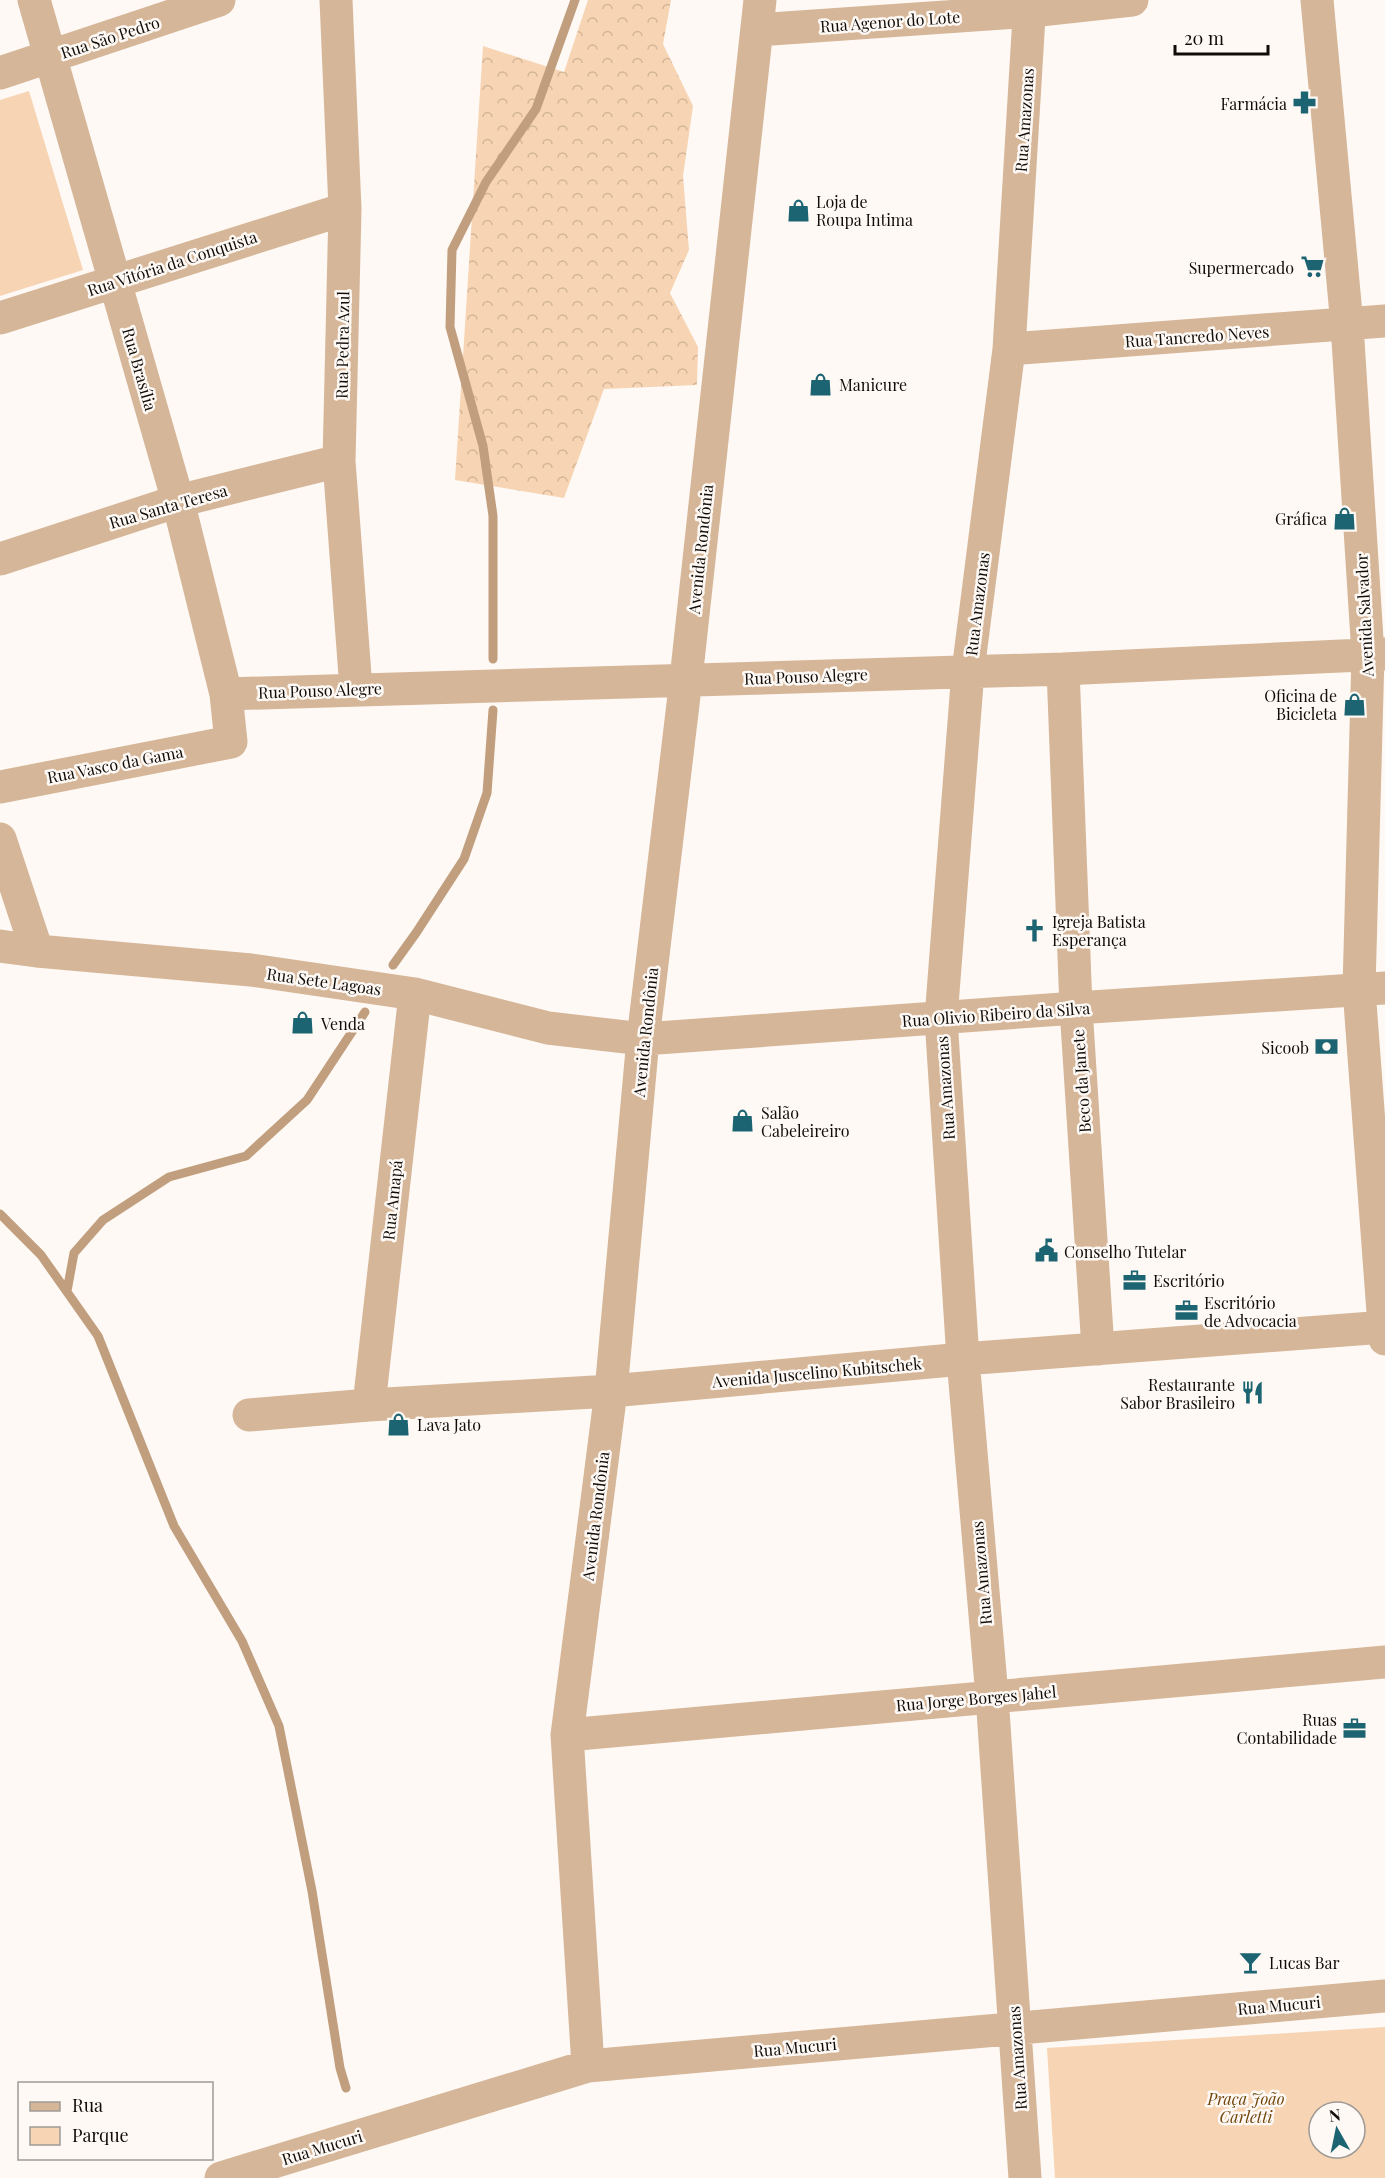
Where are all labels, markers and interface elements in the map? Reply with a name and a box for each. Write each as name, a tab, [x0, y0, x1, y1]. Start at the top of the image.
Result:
street label: Rua Agenor do Lote	[819, 6, 961, 36]
street label: Rua São Pedro	[58, 11, 162, 63]
scale bar	[1175, 18, 1268, 56]
text: 20 m	[1184, 26, 1224, 50]
street label: Rua Amazonas	[1010, 67, 1038, 173]
pharmacy icon: Farmácia	[1292, 90, 1318, 116]
place label: Farmácia	[1220, 93, 1287, 114]
place label: Loja de Roupa Intima	[816, 191, 913, 230]
shop icon: Loja de Roupa Intima	[785, 197, 811, 223]
street label: Rua Vitória da Conquista	[84, 226, 260, 300]
supermarket icon: Supermercado	[1299, 254, 1325, 280]
place label: Supermercado	[1189, 257, 1294, 278]
street label: Rua Pedra Azul	[331, 290, 353, 399]
street label: Rua Tancredo Neves	[1124, 320, 1270, 352]
street label: Rua Brasília	[118, 325, 162, 413]
shop icon: Manicure	[808, 371, 834, 397]
place label: Manicure	[839, 374, 907, 395]
street label: Rua Santa Teresa	[106, 479, 230, 533]
street label: Avenida Rondônia	[683, 483, 717, 616]
shop icon: Gráfica	[1332, 505, 1358, 531]
place label: Gráfica	[1275, 508, 1327, 529]
street label: Rua Amazonas	[960, 551, 994, 657]
street label: Avenida Salvador	[1350, 553, 1378, 678]
street label: Rua Pouso Alegre	[744, 663, 868, 689]
street label: Rua Pouso Alegre	[258, 677, 382, 703]
place label: Oficina de Bicicleta	[1264, 685, 1337, 724]
shop icon: Oficina de Bicicleta	[1342, 691, 1368, 717]
street label: Rua Vasco da Gama	[45, 741, 185, 787]
place label: Igreja Batista Esperança	[1052, 911, 1146, 950]
church icon: Igreja Batista Esperança	[1021, 917, 1047, 943]
street label: Rua Sete Lagoas	[265, 963, 383, 999]
street label: Avenida Rondônia	[628, 966, 662, 1099]
street label: Rua Olivio Ribeiro da Silva	[901, 997, 1091, 1031]
shop icon: Venda	[290, 1010, 316, 1036]
place label: Venda	[320, 1013, 365, 1034]
street label: Beco da Janete	[1067, 1028, 1095, 1134]
bank icon: Sicoob	[1314, 1034, 1340, 1060]
street label: Rua Amazonas	[931, 1035, 959, 1141]
place label: Sicoob	[1261, 1037, 1309, 1058]
place label: Salão Cabeleireiro	[761, 1102, 850, 1141]
shop icon: Salão Cabeleireiro	[730, 1108, 756, 1134]
street label: Rua Amapá	[377, 1159, 407, 1241]
public building icon: Conselho Tutelar	[1033, 1238, 1059, 1264]
place label: Conselho Tutelar	[1064, 1241, 1186, 1262]
office icon: Escritório	[1122, 1267, 1148, 1293]
place label: Escritório	[1153, 1270, 1225, 1291]
place label: Escritório de Advocacia	[1204, 1292, 1297, 1331]
office icon: Escritório de Advocacia	[1173, 1298, 1199, 1324]
street label: Avenida Juscelino Kubitschek	[710, 1352, 923, 1392]
place label: Restaurante Sabor Brasileiro	[1120, 1374, 1235, 1413]
restaurant icon: Restaurante Sabor Brasileiro	[1240, 1380, 1266, 1406]
shop icon: Lava Jato	[386, 1411, 412, 1437]
place label: Lava Jato	[417, 1414, 481, 1435]
street label: Avenida Rondônia	[577, 1450, 613, 1583]
street label: Rua Amazonas	[966, 1520, 996, 1626]
street label: Rua Jorge Borges Jahel	[895, 1680, 1057, 1715]
place label: Ruas Contabilidade	[1236, 1709, 1337, 1748]
office icon: Ruas Contabilidade	[1342, 1715, 1368, 1741]
bar icon: Lucas Bar	[1238, 1949, 1264, 1975]
place label: Lucas Bar	[1269, 1952, 1340, 1973]
street label: Rua Mucuri	[1237, 1991, 1322, 2019]
street label: Rua Amazonas	[1003, 2005, 1031, 2111]
street label: Rua Mucuri	[753, 2033, 838, 2061]
legend	[18, 2082, 213, 2160]
park label: Praça João Carletti	[1207, 2088, 1285, 2127]
text: Rua	[72, 2093, 103, 2117]
north arrow	[1307, 2100, 1367, 2160]
text: N	[1327, 2103, 1342, 2126]
text: Parque	[72, 2123, 129, 2147]
street label: Rua Mucuri	[279, 2125, 365, 2169]

